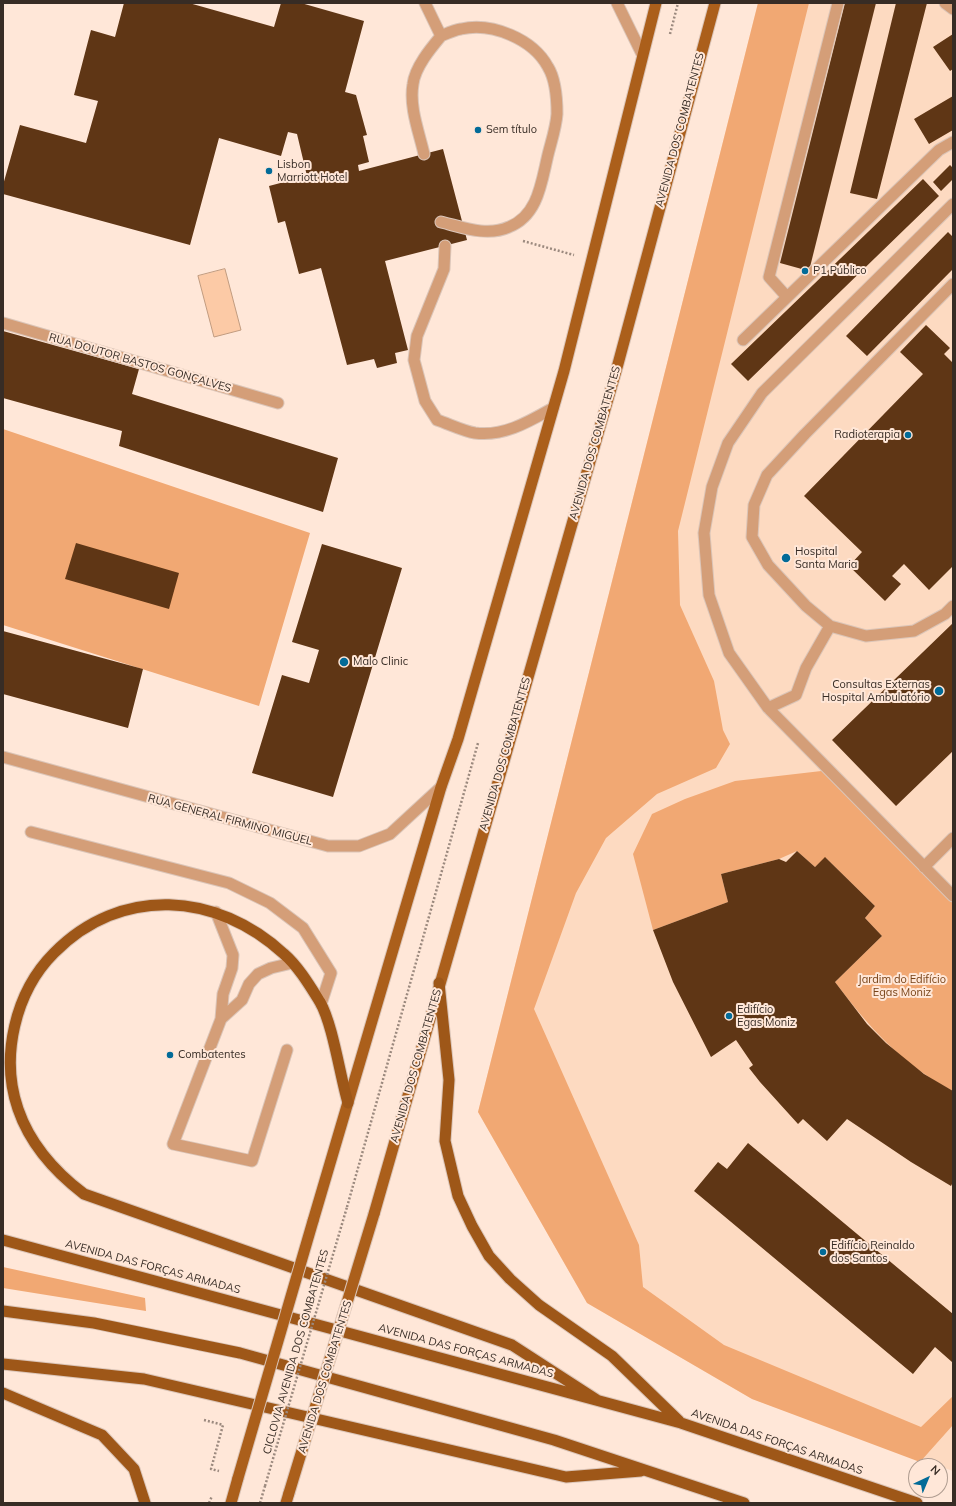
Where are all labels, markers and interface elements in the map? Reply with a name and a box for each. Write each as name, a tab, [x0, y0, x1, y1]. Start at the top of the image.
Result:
street label: AVENIDA DOS COMBATENTES	[653, 51, 707, 209]
place label: Sem título	[486, 123, 537, 137]
marker: Sem título	[473, 125, 483, 135]
place label: Lisbon Marriott Hotel	[277, 158, 347, 184]
marker: Lisbon Marriott Hotel	[264, 166, 274, 176]
place label: P1 Público	[813, 264, 867, 278]
marker: P1 Público	[800, 266, 810, 276]
street label: RUA DOUTOR BASTOS GONÇALVES	[47, 331, 233, 395]
street label: AVENIDA DOS COMBATENTES	[567, 365, 623, 521]
place label: Radioterapia	[834, 428, 900, 442]
marker: Radioterapia	[903, 430, 913, 440]
place label: Hospital Santa Maria	[795, 545, 857, 571]
marker: Hospital Santa Maria	[780, 552, 792, 564]
place label: Malo Clinic	[353, 655, 408, 669]
marker: Malo Clinic	[338, 656, 350, 668]
street label: AVENIDA DOS COMBATENTES	[477, 676, 533, 832]
place label: Consultas Externas Hospital Ambulatório	[822, 678, 930, 704]
marker: Consultas Externas Hospital Ambulatório	[933, 685, 945, 697]
street label: RUA GENERAL FIRMINO MIGUEL	[146, 792, 314, 848]
park label: Jardim do Edifício Egas Moniz	[858, 973, 946, 999]
street label: AVENIDA DOS COMBATENTES	[388, 988, 444, 1144]
place label: Edifício Egas Moniz	[737, 1003, 795, 1029]
marker: Edifício Egas Moniz	[724, 1011, 734, 1021]
place label: Combatentes	[178, 1048, 246, 1062]
marker: Combatentes	[165, 1050, 175, 1060]
street label: AVENIDA DAS FORÇAS ARMADAS	[64, 1237, 242, 1297]
place label: Edifício Reinaldo dos Santos	[831, 1239, 915, 1265]
marker: Edifício Reinaldo dos Santos	[818, 1247, 828, 1257]
street label: CICLOVIA AVENIDA DOS COMBATENTES	[260, 1248, 332, 1456]
street label: AVENIDA DOS COMBATENTES	[295, 1299, 355, 1455]
street label: AVENIDA DAS FORÇAS ARMADAS	[377, 1321, 555, 1381]
street label: AVENIDA DAS FORÇAS ARMADAS	[689, 1406, 865, 1478]
north arrow	[908, 1458, 948, 1498]
text: N	[928, 1462, 943, 1478]

